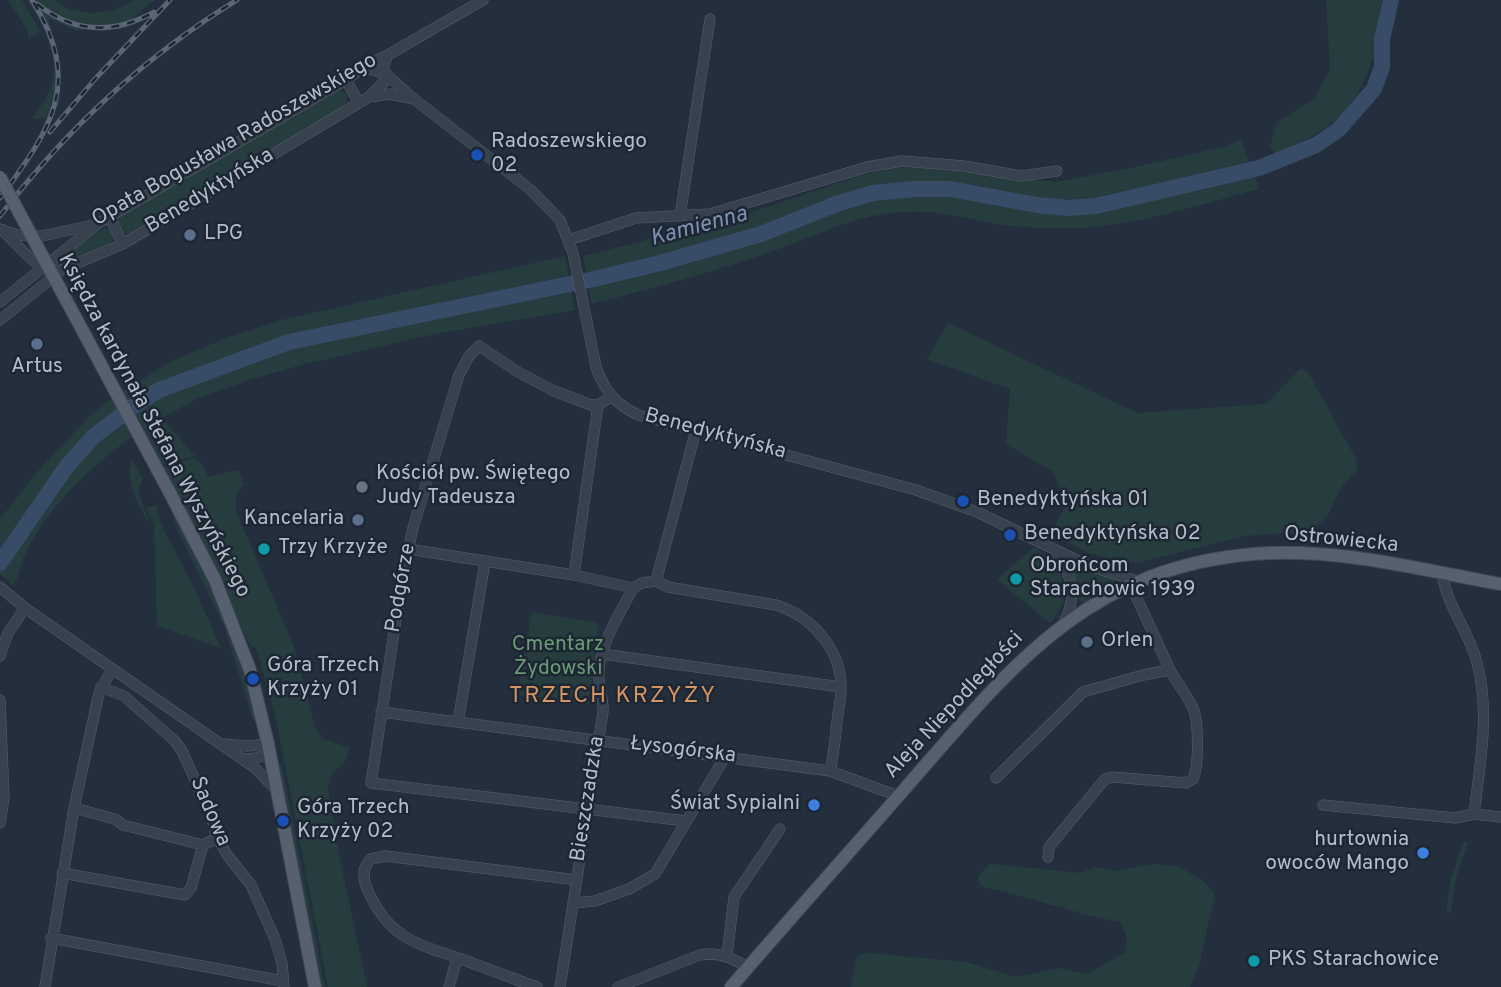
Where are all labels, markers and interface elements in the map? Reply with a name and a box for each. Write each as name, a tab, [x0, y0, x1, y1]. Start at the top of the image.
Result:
street label: Opata Bogusława Radoszewskiego	[88, 49, 382, 233]
place label: Radoszewskiego 02	[491, 130, 647, 180]
street label: Benedyktyńska	[141, 144, 279, 240]
marker: Radoszewskiego 02	[469, 147, 485, 163]
water label: Kamienna	[647, 202, 751, 254]
place label: LPG	[204, 222, 243, 248]
marker: LPG	[182, 227, 198, 243]
street label: Księdza kardynała Stefana Wyszyńskiego	[51, 250, 255, 602]
marker: Artus	[29, 336, 45, 352]
place label: Artus	[11, 355, 63, 381]
street label: Benedyktyńska	[642, 404, 788, 466]
place label: Kościół pw. Świętego Judy Tadeusza	[376, 462, 571, 512]
marker: Kościół pw. Świętego Judy Tadeusza	[354, 479, 370, 495]
place label: Benedyktyńska 01	[977, 488, 1149, 514]
marker: Benedyktyńska 01	[955, 493, 971, 509]
place label: Kancelaria	[244, 507, 344, 533]
marker: Kancelaria	[350, 512, 366, 528]
place label: Benedyktyńska 02	[1024, 522, 1201, 548]
street label: Ostrowiecka	[1283, 522, 1399, 560]
marker: Benedyktyńska 02	[1002, 527, 1018, 543]
place label: Trzy Krzyże	[278, 536, 388, 562]
marker: Trzy Krzyże	[256, 541, 272, 557]
street label: Podgórze	[382, 541, 422, 635]
place label: Obrońcom Starachowic 1939	[1030, 554, 1196, 604]
marker: Obrońcom Starachowic 1939	[1008, 571, 1024, 587]
street label: Aleja Niepodległości	[880, 627, 1030, 785]
place label: Orlen	[1101, 629, 1153, 655]
park label: Cmentarz Żydowski	[512, 633, 604, 683]
marker: Orlen	[1079, 634, 1095, 650]
place label: Góra Trzech Krzyży 01	[267, 654, 380, 704]
marker: Góra Trzech Krzyży 01	[245, 671, 261, 687]
district label: TRZECH KRZYŻY	[511, 683, 715, 711]
street label: Łysogórska	[629, 732, 737, 770]
street label: Bieszczadzka	[567, 735, 611, 863]
street label: Sadowa	[183, 773, 235, 851]
place label: Świat Sypialni	[670, 792, 800, 818]
place label: Góra Trzech Krzyży 02	[297, 796, 410, 846]
marker: Świat Sypialni	[806, 797, 822, 813]
marker: Góra Trzech Krzyży 02	[275, 813, 291, 829]
place label: hurtownia owoców Mango	[1265, 828, 1409, 878]
marker: hurtownia owoców Mango	[1415, 845, 1431, 861]
place label: PKS Starachowice	[1268, 948, 1439, 974]
marker: PKS Starachowice	[1246, 953, 1262, 969]

